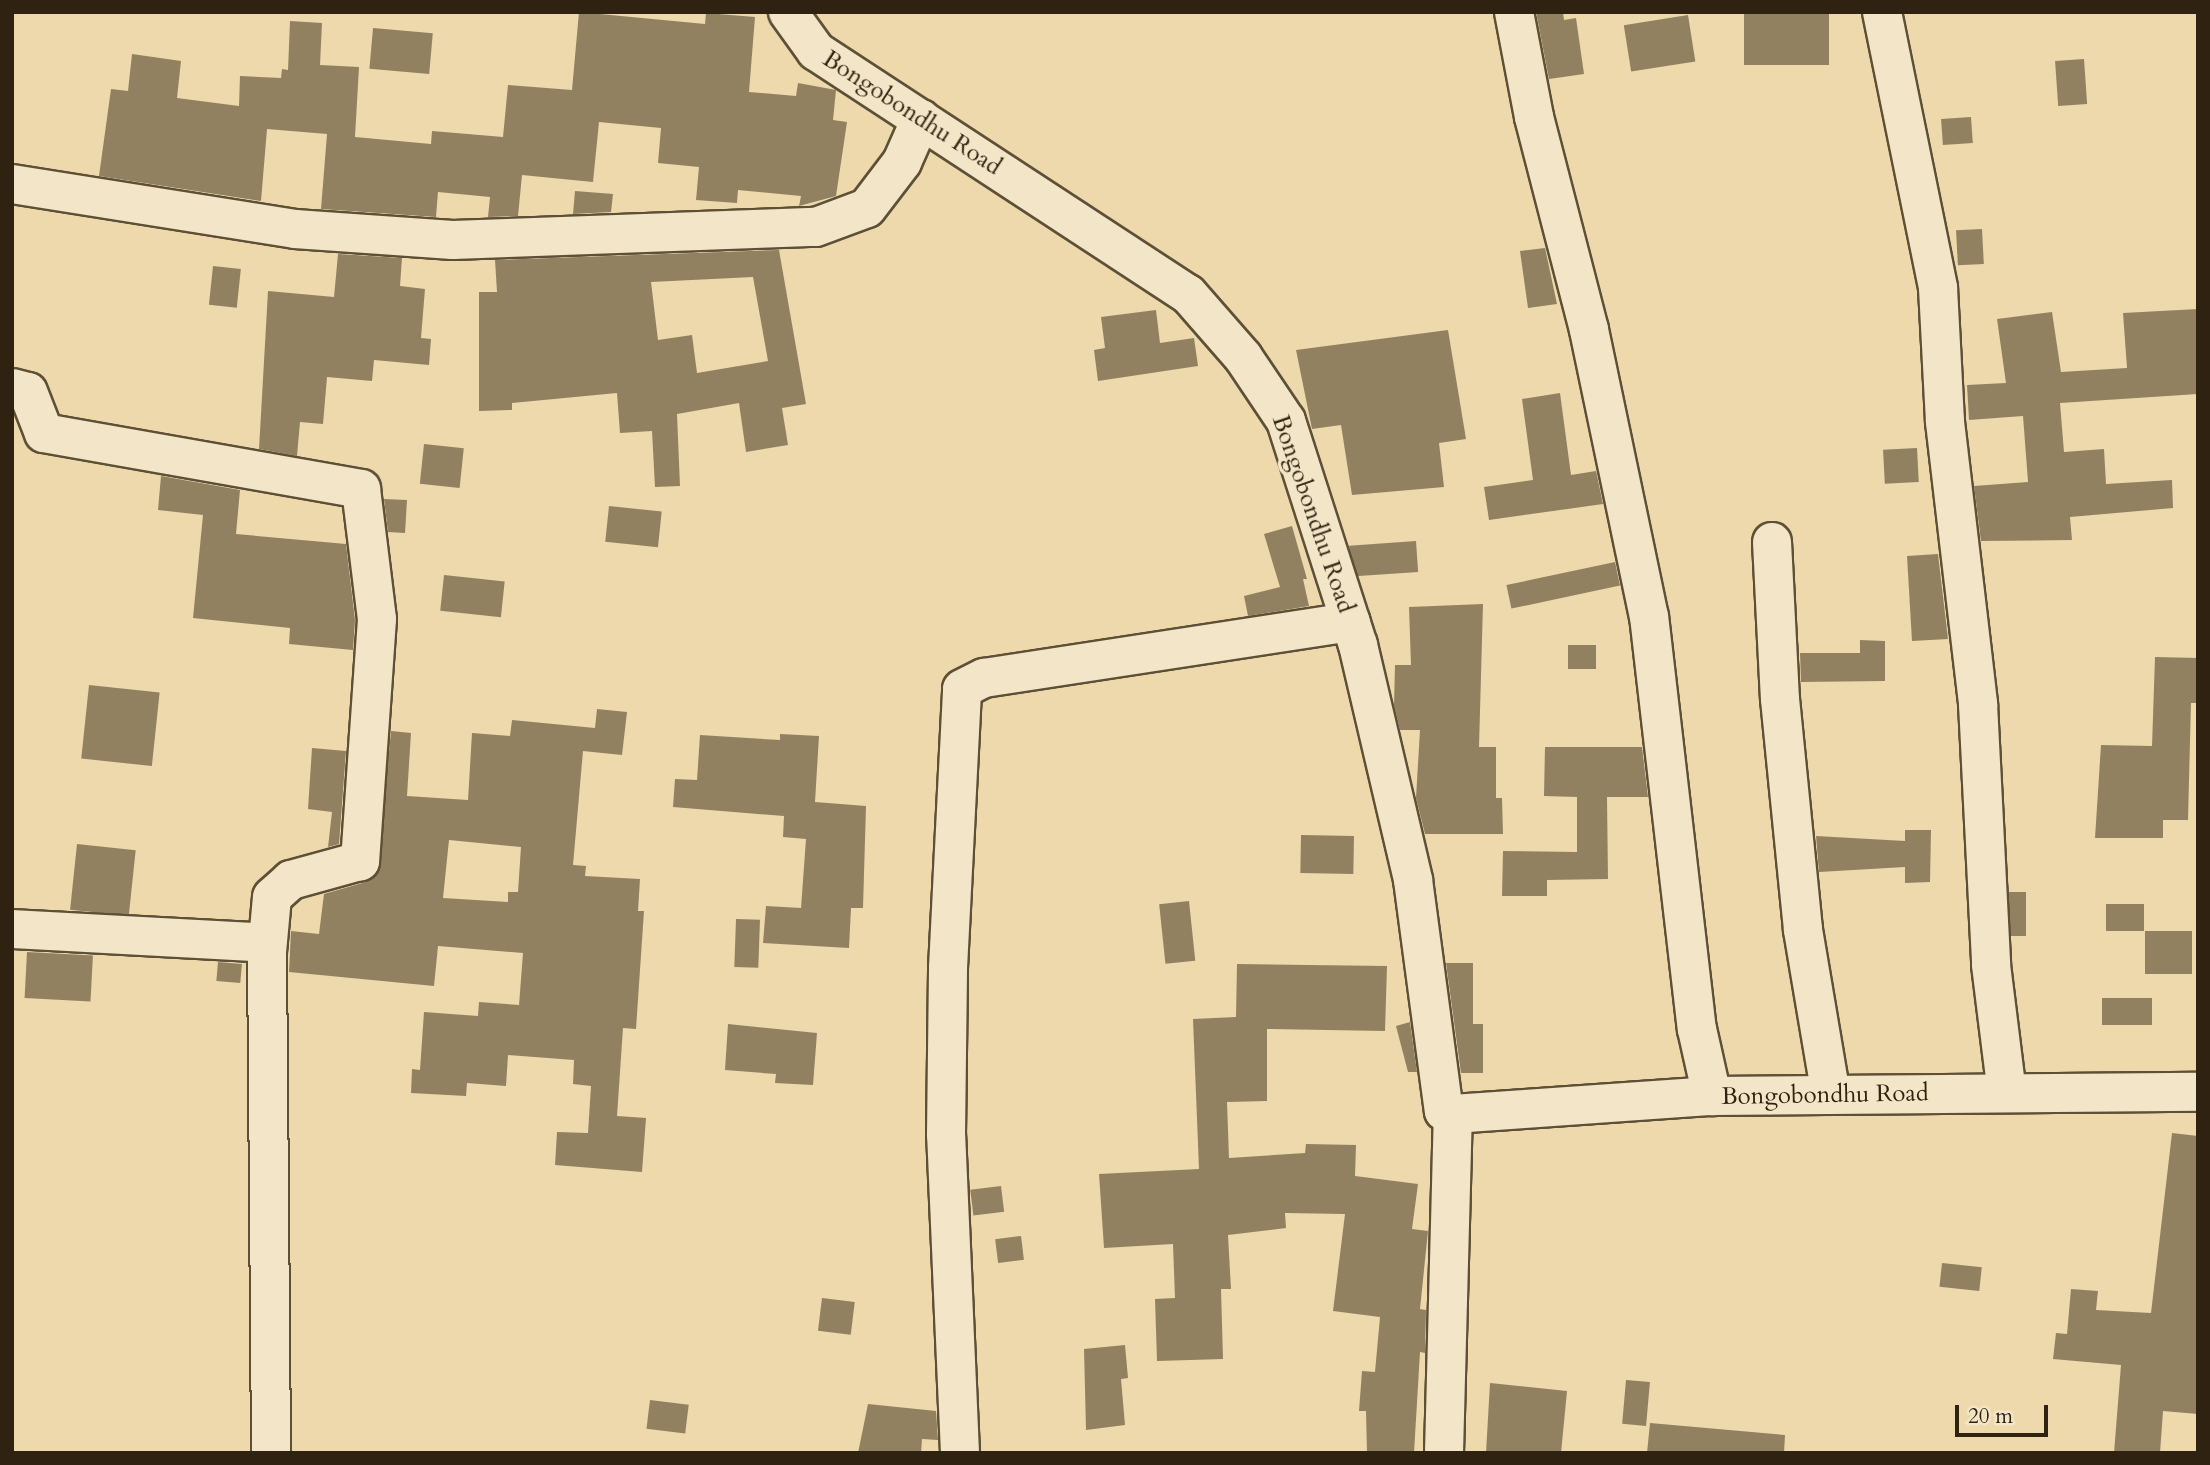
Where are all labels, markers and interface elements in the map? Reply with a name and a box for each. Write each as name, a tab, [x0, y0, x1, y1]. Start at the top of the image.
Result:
street label: Bongobondhu Road	[817, 45, 1007, 181]
street label: Bongobondhu Road	[1266, 411, 1360, 617]
street label: Bongobondhu Road	[1721, 1079, 1929, 1111]
scale bar	[1958, 1392, 2051, 1436]
text: 20 m	[1968, 1402, 2013, 1431]

